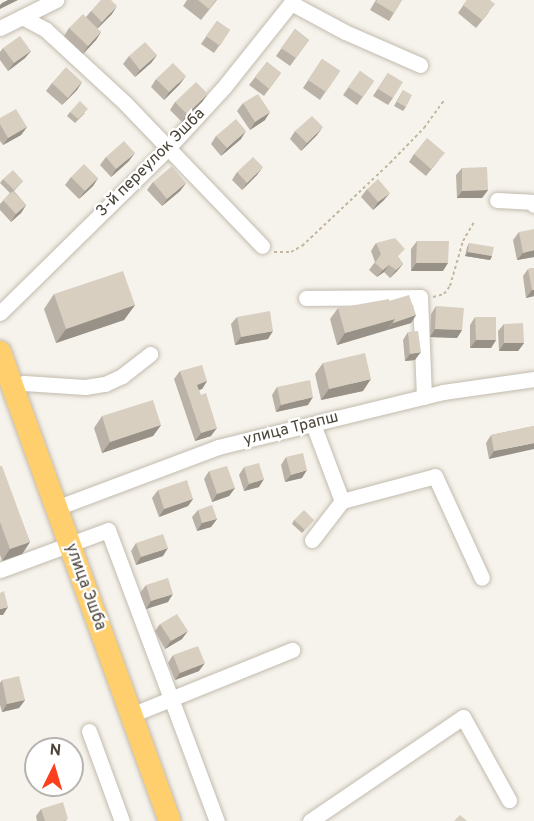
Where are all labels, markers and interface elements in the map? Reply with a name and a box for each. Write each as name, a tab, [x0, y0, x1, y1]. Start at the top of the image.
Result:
street label: 3-й переулок Эшба	[93, 105, 209, 221]
street label: улица Трапш	[241, 408, 341, 450]
street label: улица Эшба	[60, 541, 110, 633]
north arrow	[24, 737, 84, 797]
text: N	[49, 741, 62, 762]

